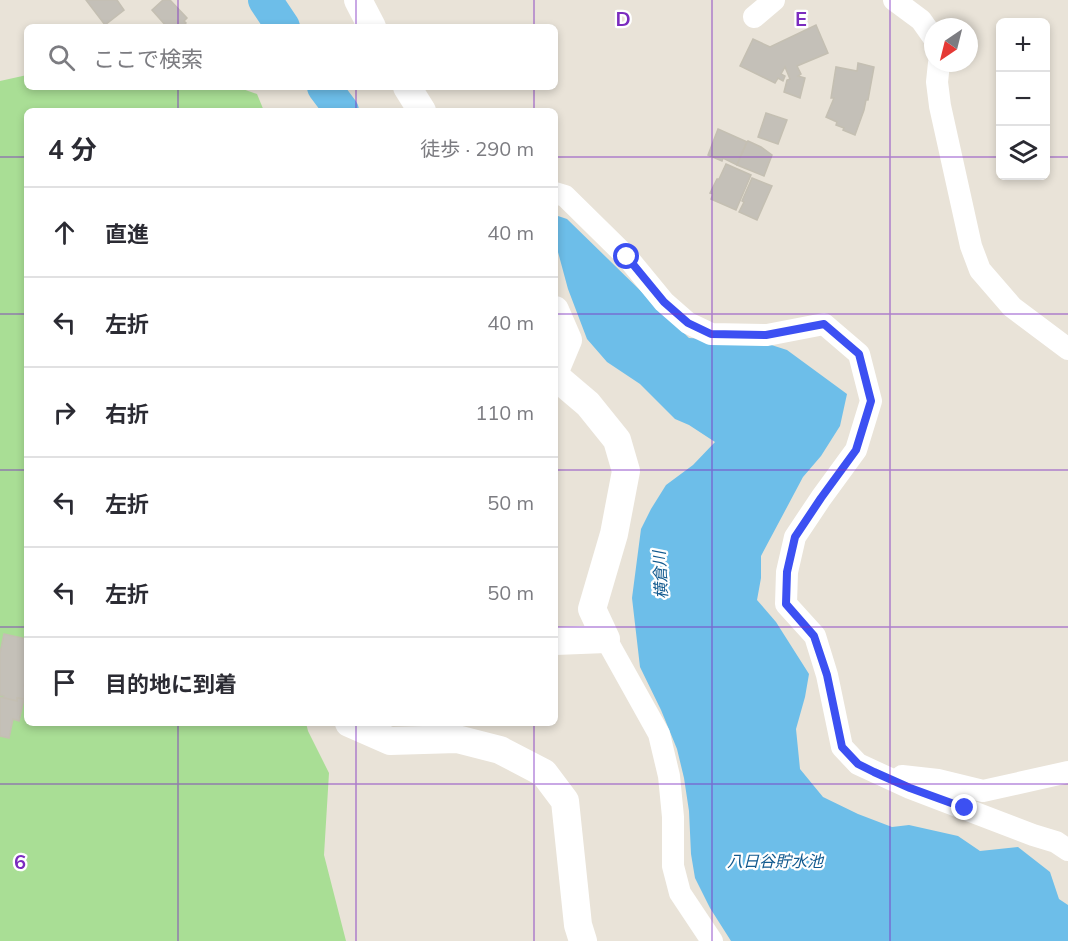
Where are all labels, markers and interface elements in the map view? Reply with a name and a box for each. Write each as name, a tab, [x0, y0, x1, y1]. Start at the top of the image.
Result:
text: D	[615, 6, 631, 31]
text: E	[795, 6, 807, 31]
north arrow	[924, 18, 978, 72]
map controls	[996, 18, 1050, 180]
button: +	[996, 18, 1050, 72]
search box	[24, 24, 558, 90]
icon: search	[45, 41, 78, 74]
text: ここで検索	[93, 45, 203, 73]
button: −	[996, 72, 1050, 126]
button: layers	[996, 126, 1050, 180]
text: 4 分	[48, 133, 97, 166]
text: 徒歩 · 290 m	[420, 136, 534, 161]
icon: ahead	[48, 216, 81, 249]
text: 直進	[105, 220, 149, 248]
text: 40 m	[487, 220, 534, 245]
route start	[613, 243, 639, 269]
icon: left	[48, 306, 81, 339]
text: 左折	[105, 310, 149, 338]
text: 40 m	[487, 310, 534, 335]
icon: right	[48, 396, 81, 429]
text: 右折	[105, 400, 149, 428]
text: 110 m	[475, 400, 534, 425]
icon: left	[48, 486, 81, 519]
text: 左折	[105, 490, 149, 518]
text: 50 m	[487, 490, 534, 515]
water label: 横倉川	[649, 549, 671, 599]
icon: left	[48, 576, 81, 609]
text: 左折	[105, 580, 149, 608]
text: 50 m	[487, 580, 534, 605]
icon: arrive	[48, 666, 81, 699]
text: 目的地に到着	[105, 670, 237, 698]
route end	[951, 794, 977, 820]
text: 6	[14, 849, 26, 874]
water label: 八日谷貯水池	[727, 851, 825, 871]

